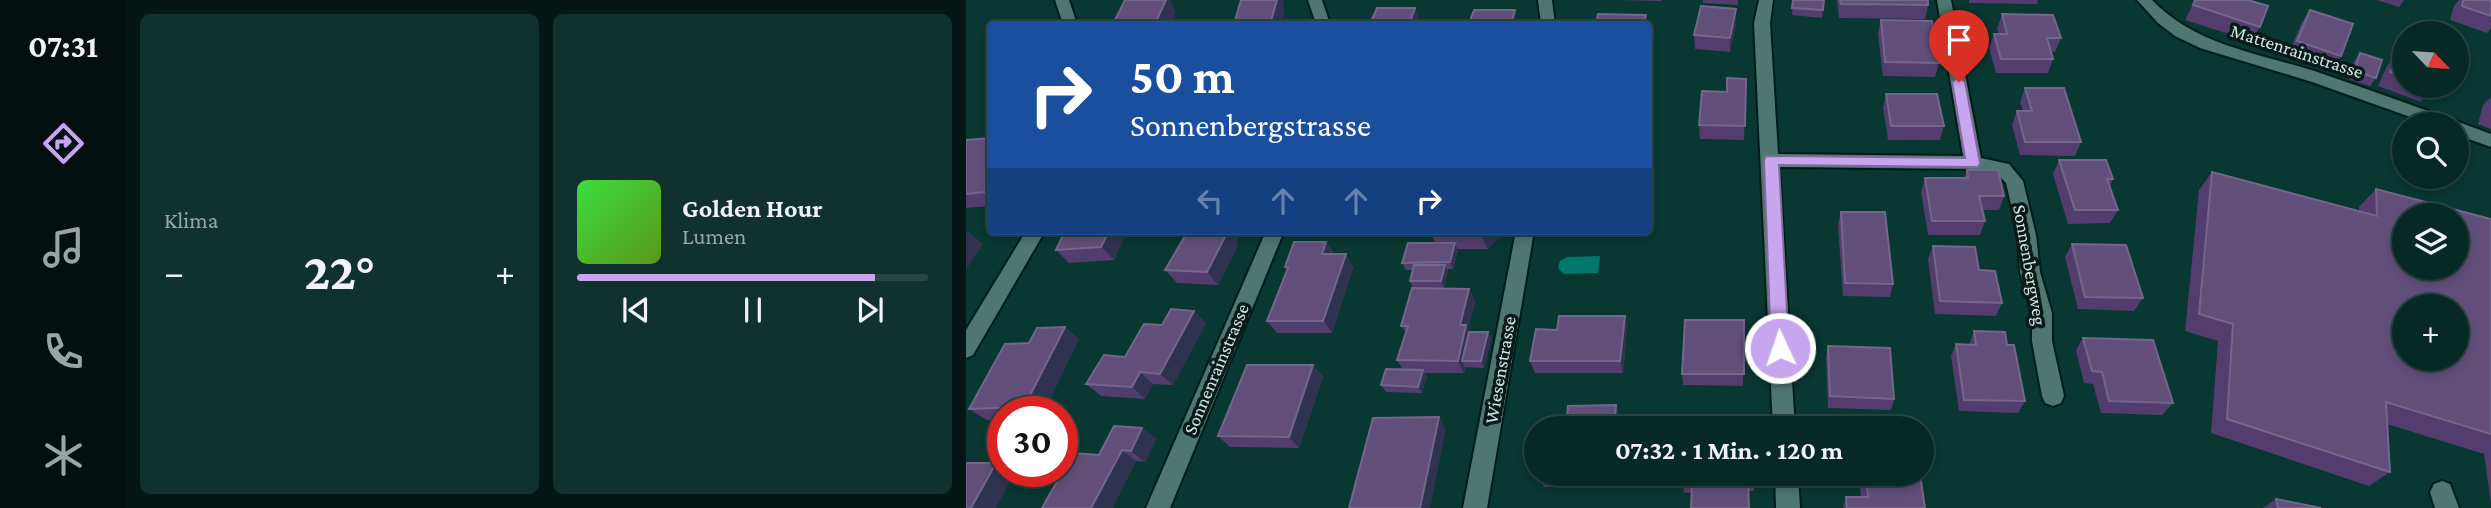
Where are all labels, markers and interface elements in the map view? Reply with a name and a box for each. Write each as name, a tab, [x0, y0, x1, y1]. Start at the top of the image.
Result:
pin	[1929, 10, 1989, 82]
street label: Mattenrainstrasse	[2228, 20, 2366, 82]
icon: arrive	[1940, 21, 1978, 59]
north arrow	[2392, 21, 2469, 98]
map controls	[2392, 21, 2469, 371]
text: 07:31	[28, 28, 98, 64]
icon: right	[1015, 49, 1106, 140]
text: 50 m	[1130, 49, 1235, 104]
text: Sonnenbergstrasse	[1130, 107, 1371, 143]
button: search	[2392, 112, 2469, 189]
icon: directions	[39, 119, 88, 168]
icon: left	[1191, 182, 1229, 220]
icon: ahead	[1264, 182, 1302, 220]
icon: ahead	[1337, 182, 1375, 220]
icon: right	[1410, 182, 1448, 220]
text: Golden Hour	[682, 194, 823, 223]
street label: Sonnenbergweg	[2009, 203, 2051, 327]
button: layers	[2392, 203, 2469, 280]
text: Klima	[164, 207, 218, 233]
icon: music	[39, 223, 88, 272]
text: Lumen	[682, 223, 746, 249]
text: 22°	[304, 242, 375, 300]
text: −	[164, 251, 184, 293]
text: +	[495, 251, 515, 293]
icon: previous	[617, 291, 655, 329]
icon: pause	[734, 291, 772, 329]
icon: next	[851, 291, 889, 329]
button: +	[2392, 294, 2469, 371]
street label: Sonnenrainstrasse	[1179, 301, 1253, 437]
position arrow	[1743, 311, 1817, 385]
street label: Wiesenstrasse	[1480, 315, 1520, 425]
icon: phone	[39, 327, 88, 376]
speed limit sign: 30	[987, 396, 1078, 487]
icon: climate	[39, 431, 88, 480]
text: 07:32 · 1 Min. · 120 m	[1615, 436, 1843, 465]

